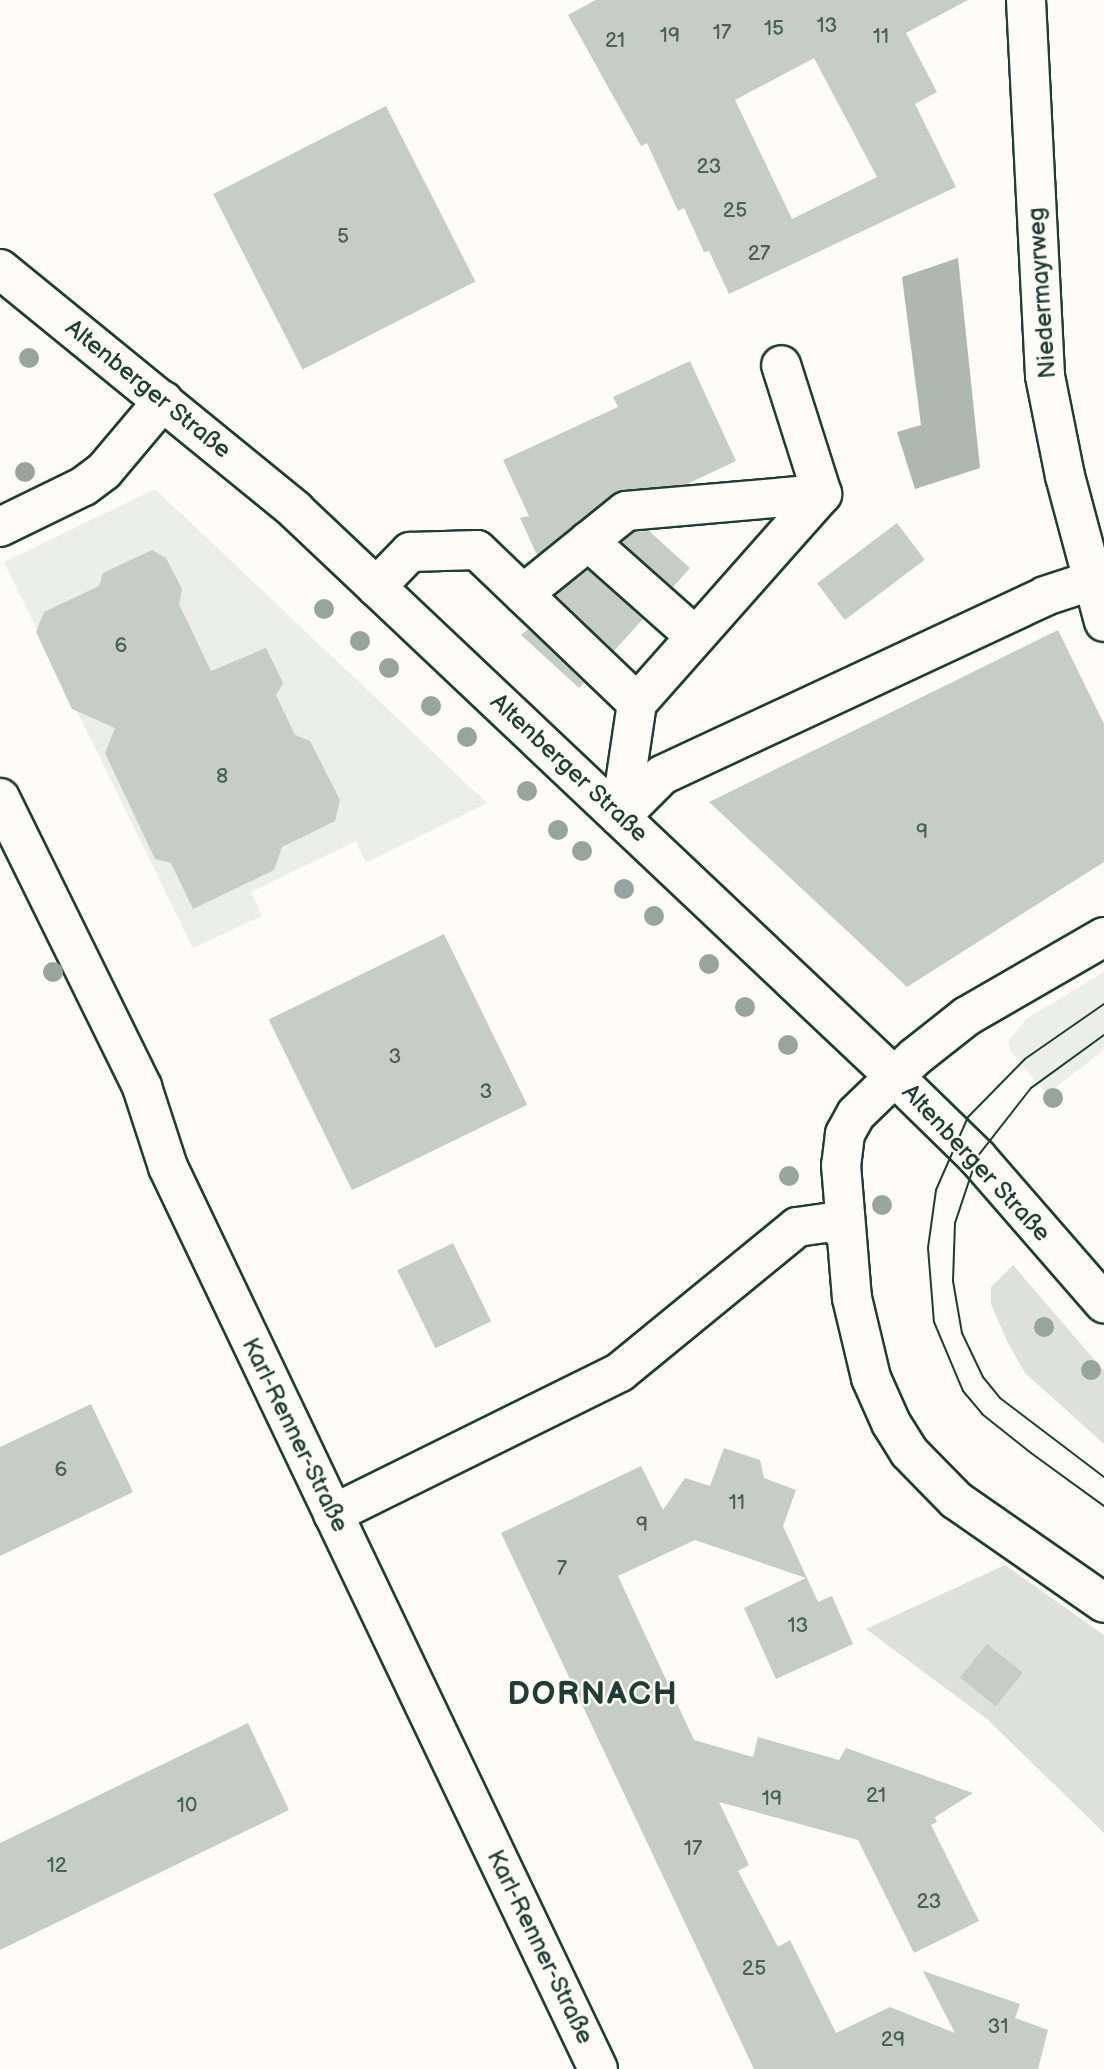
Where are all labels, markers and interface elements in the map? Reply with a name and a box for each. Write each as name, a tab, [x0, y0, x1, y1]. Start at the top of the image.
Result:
house number: 13	[816, 13, 838, 39]
house number: 15	[764, 16, 784, 42]
house number: 17	[713, 20, 731, 46]
house number: 19	[660, 23, 680, 49]
house number: 11	[873, 24, 889, 50]
house number: 21	[605, 28, 625, 54]
house number: 23	[697, 154, 721, 180]
house number: 25	[723, 198, 747, 224]
street label: Niedermayrweg	[1022, 206, 1062, 380]
house number: 5	[337, 224, 349, 250]
house number: 27	[748, 241, 770, 267]
street label: Altenberger Straße	[59, 313, 237, 465]
house number: 6	[115, 633, 127, 659]
street label: Altenberger Straße	[484, 688, 654, 848]
house number: 8	[216, 764, 228, 790]
house number: 9	[916, 819, 928, 845]
house number: 3	[389, 1044, 401, 1070]
street label: Altenberger Straße	[896, 1078, 1056, 1248]
house number: 3	[480, 1079, 492, 1105]
street label: Karl-Renner-Straße	[236, 1333, 354, 1537]
house number: 6	[55, 1457, 67, 1483]
house number: 11	[729, 1490, 745, 1516]
house number: 9	[636, 1512, 648, 1538]
house number: 7	[557, 1556, 567, 1582]
house number: 13	[787, 1613, 809, 1639]
district label: DORNACH	[508, 1676, 678, 1714]
house number: 21	[866, 1783, 886, 1809]
house number: 19	[762, 1786, 782, 1812]
house number: 10	[177, 1793, 197, 1819]
house number: 17	[684, 1836, 702, 1862]
street label: Karl-Renner-Straße	[481, 1845, 599, 2049]
house number: 12	[47, 1853, 67, 1879]
house number: 23	[917, 1889, 941, 1915]
house number: 25	[742, 1956, 766, 1982]
house number: 31	[987, 2014, 1009, 2040]
house number: 29	[881, 2027, 905, 2053]

